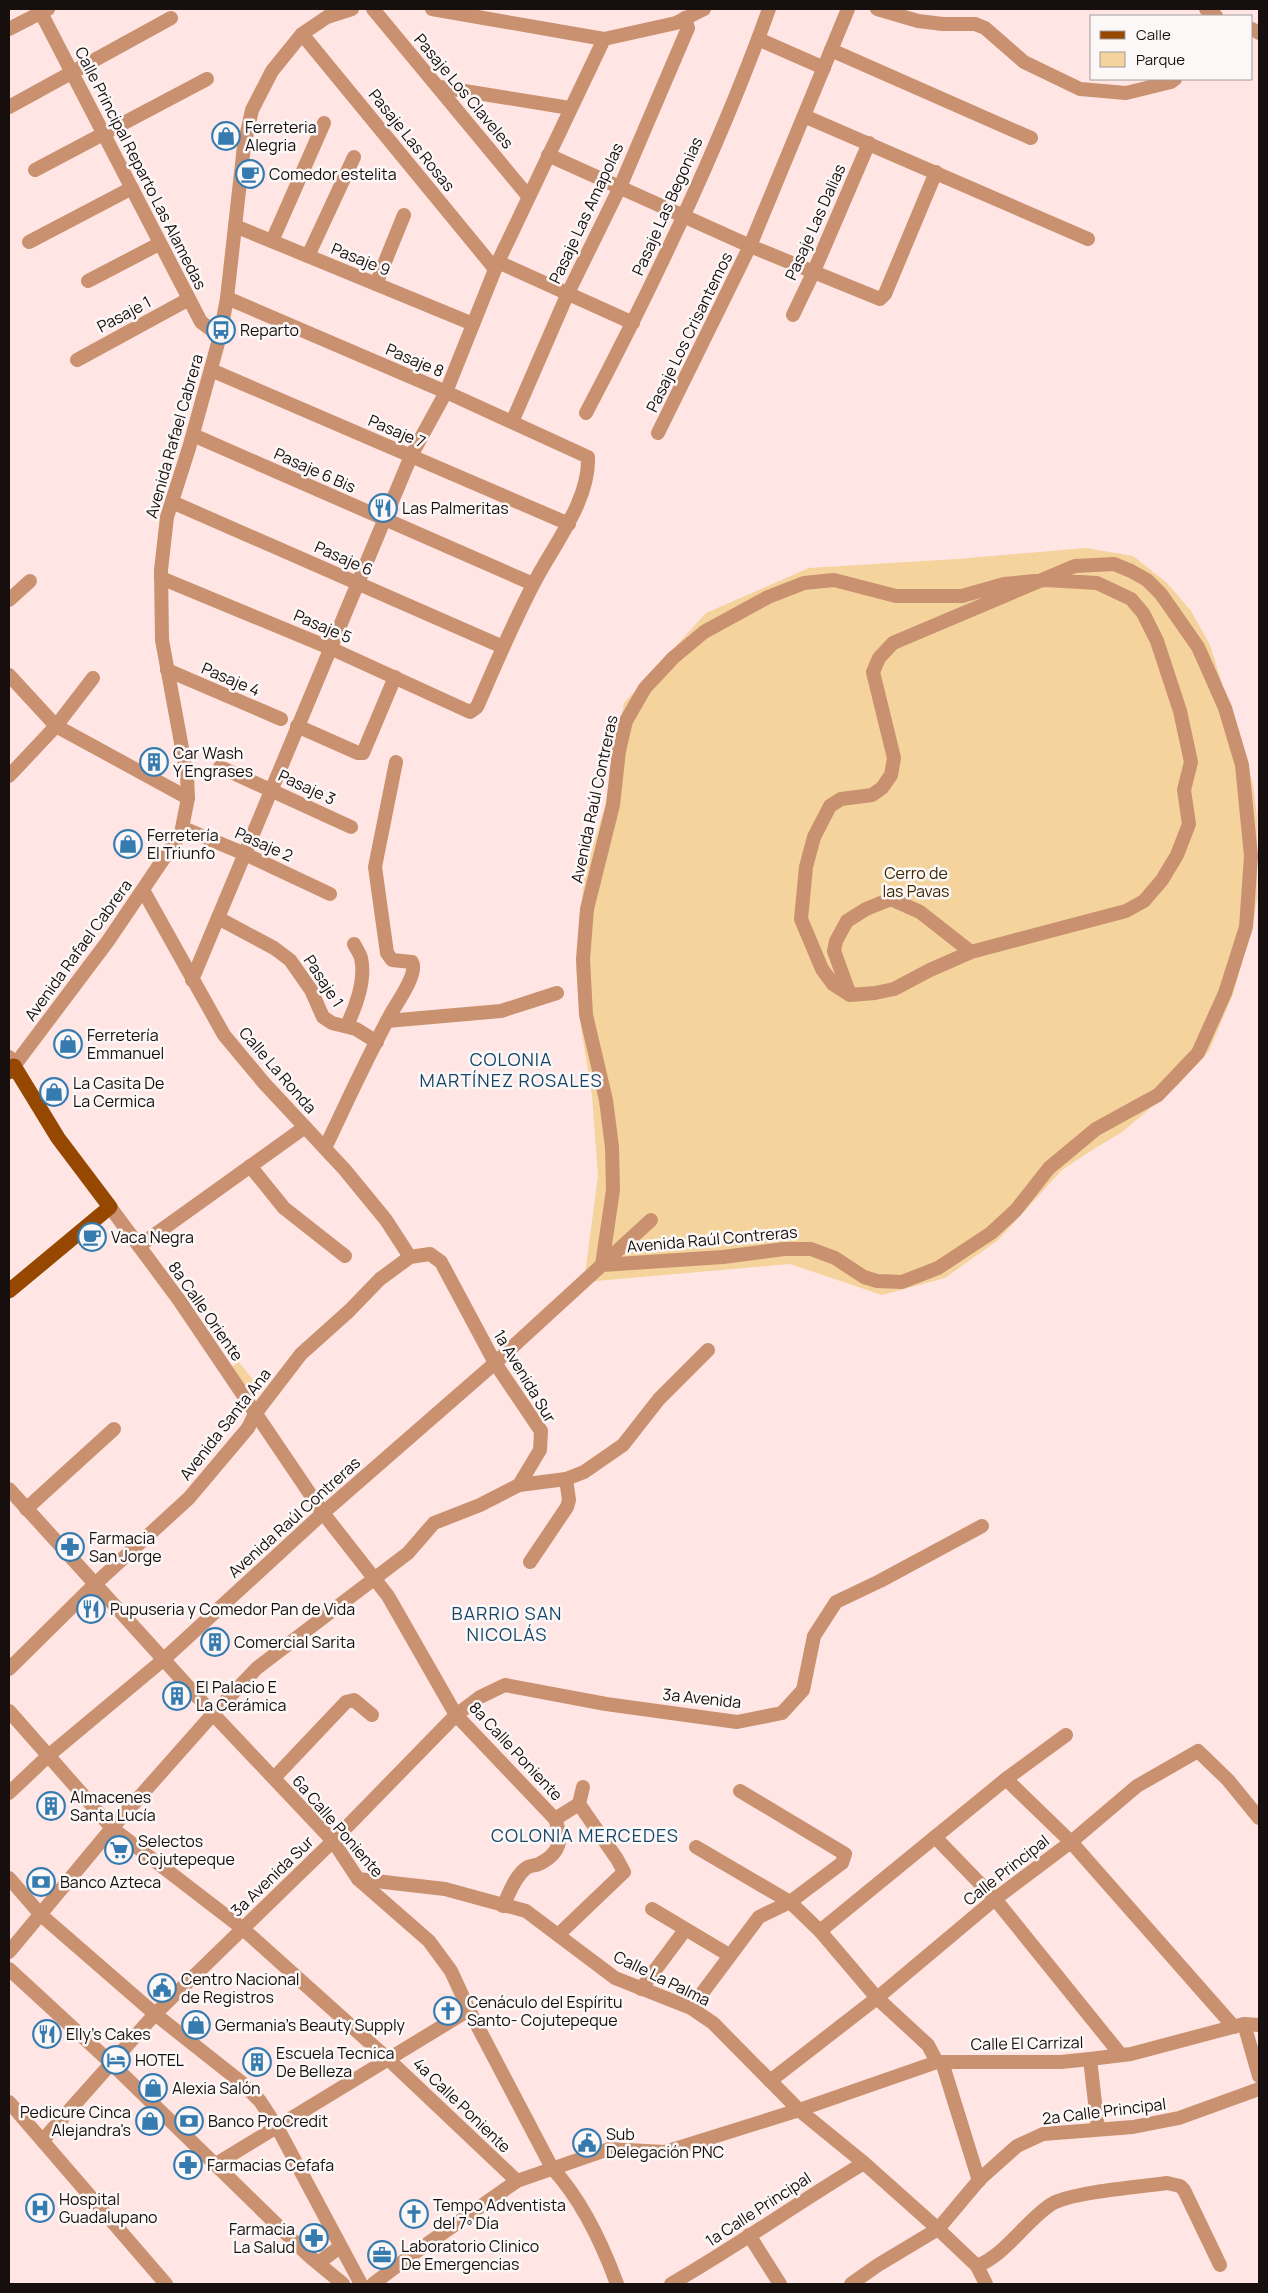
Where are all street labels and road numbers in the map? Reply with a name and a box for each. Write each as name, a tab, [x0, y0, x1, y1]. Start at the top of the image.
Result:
street label: Pasaje Los Claveles	[409, 29, 519, 153]
street label: Calle Principal Reparto Las Alamedas	[70, 43, 212, 293]
street label: Pasaje Las Rosas	[364, 84, 460, 196]
street label: Pasaje Las Begonias	[627, 133, 707, 279]
street label: Pasaje Las Amapolas	[544, 139, 628, 287]
street label: Pasaje Las Dalias	[780, 160, 850, 284]
street label: Pasaje 9	[328, 237, 394, 281]
street label: Pasaje Los Crisantemos	[641, 248, 737, 416]
street label: Pasaje 1	[93, 291, 155, 337]
street label: Pasaje 8	[382, 338, 448, 382]
street label: Avenida Rafael Cabrera	[140, 351, 208, 521]
street label: Pasaje 7	[365, 409, 429, 453]
street label: Pasaje 6 Bis	[271, 442, 359, 498]
street label: Pasaje 6	[311, 535, 377, 581]
street label: Pasaje 5	[290, 604, 356, 648]
street label: Pasaje 4	[198, 657, 264, 701]
street label: Avenida Raúl Contreras	[565, 713, 623, 885]
street label: Pasaje 3	[275, 764, 339, 810]
street label: Pasaje 2	[232, 822, 296, 866]
street label: Avenida Rafael Cabrera	[19, 875, 137, 1025]
street label: Pasaje 1	[299, 951, 349, 1011]
street label: Calle La Ronda	[234, 1022, 322, 1118]
street label: Avenida Raúl Contreras	[626, 1221, 798, 1257]
street label: 8a Calle Oriente	[163, 1257, 249, 1365]
street label: 1a Avenida Sur	[489, 1325, 562, 1427]
street label: Avenida Santa Ana	[174, 1363, 276, 1485]
street label: Avenida Raúl Contreras	[223, 1452, 365, 1582]
street label: 3a Avenida	[662, 1683, 742, 1713]
street label: 8a Calle Poniente	[464, 1697, 568, 1805]
street label: 6a Calle Poniente	[287, 1770, 389, 1882]
street label: Calle Principal	[958, 1829, 1054, 1911]
street label: 3a Avenida Sur	[226, 1831, 318, 1921]
street label: Calle La Palma	[610, 1945, 714, 2011]
street label: Calle El Carrizal	[970, 2031, 1084, 2055]
street label: 4a Calle Poniente	[408, 2053, 516, 2157]
street label: 2a Calle Principal	[1041, 2092, 1167, 2130]
street label: 1a Calle Principal	[701, 2167, 815, 2251]

